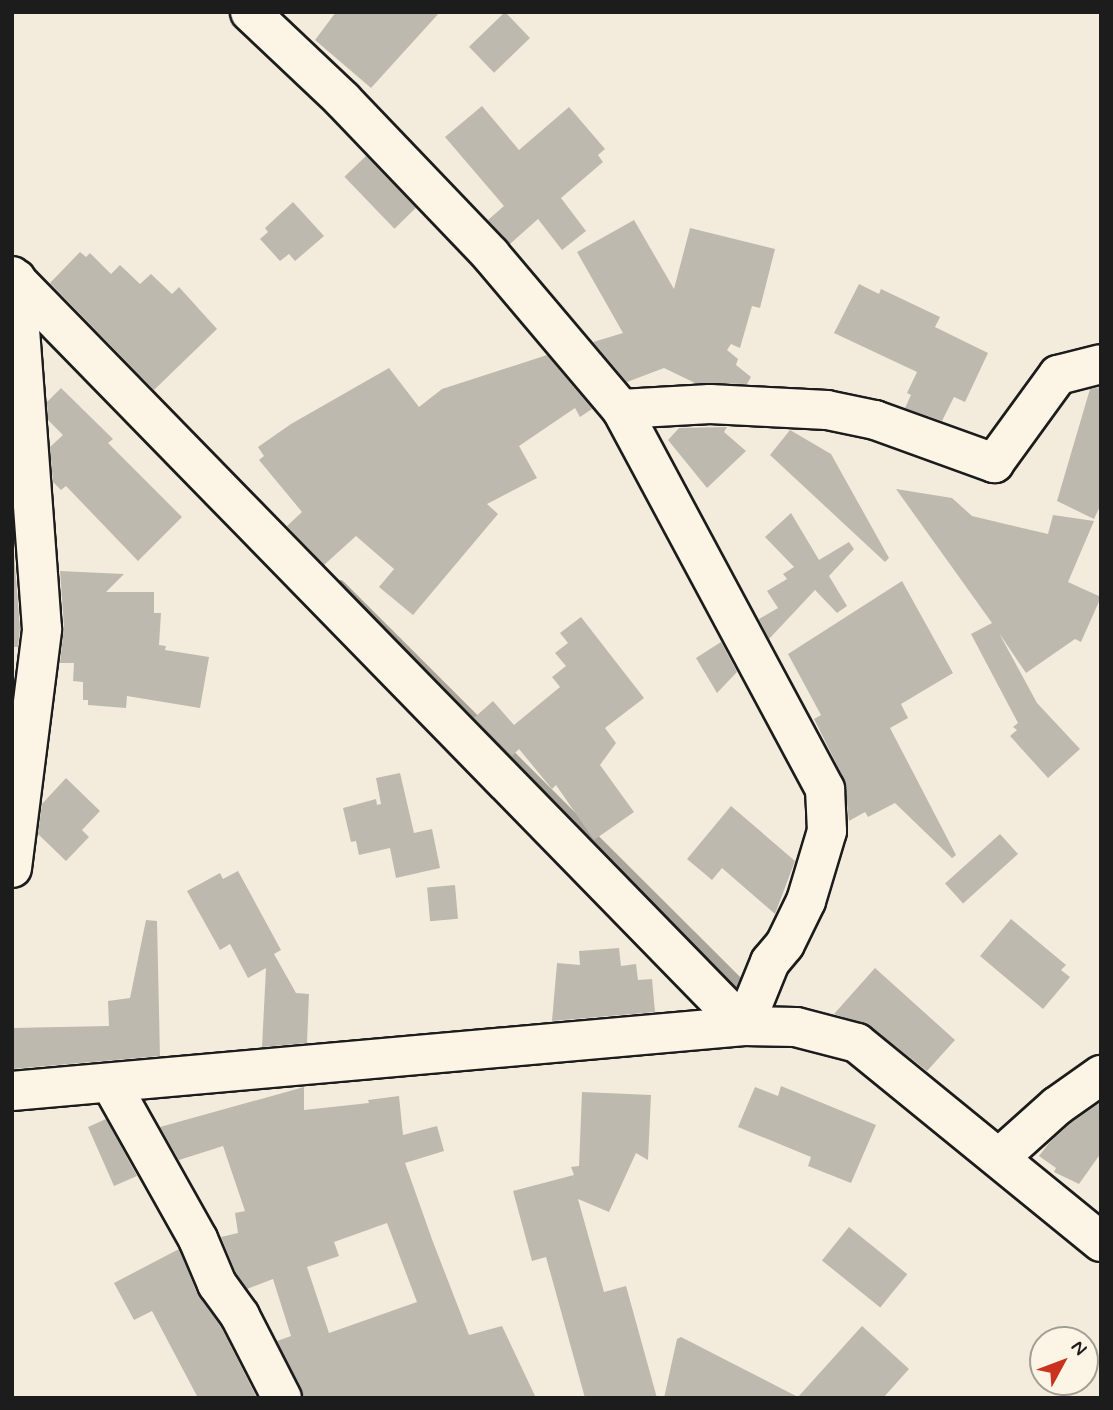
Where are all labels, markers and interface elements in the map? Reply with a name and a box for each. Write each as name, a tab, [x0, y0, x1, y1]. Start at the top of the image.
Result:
north arrow	[1029, 1326, 1099, 1396]
text: N	[1065, 1335, 1092, 1361]

